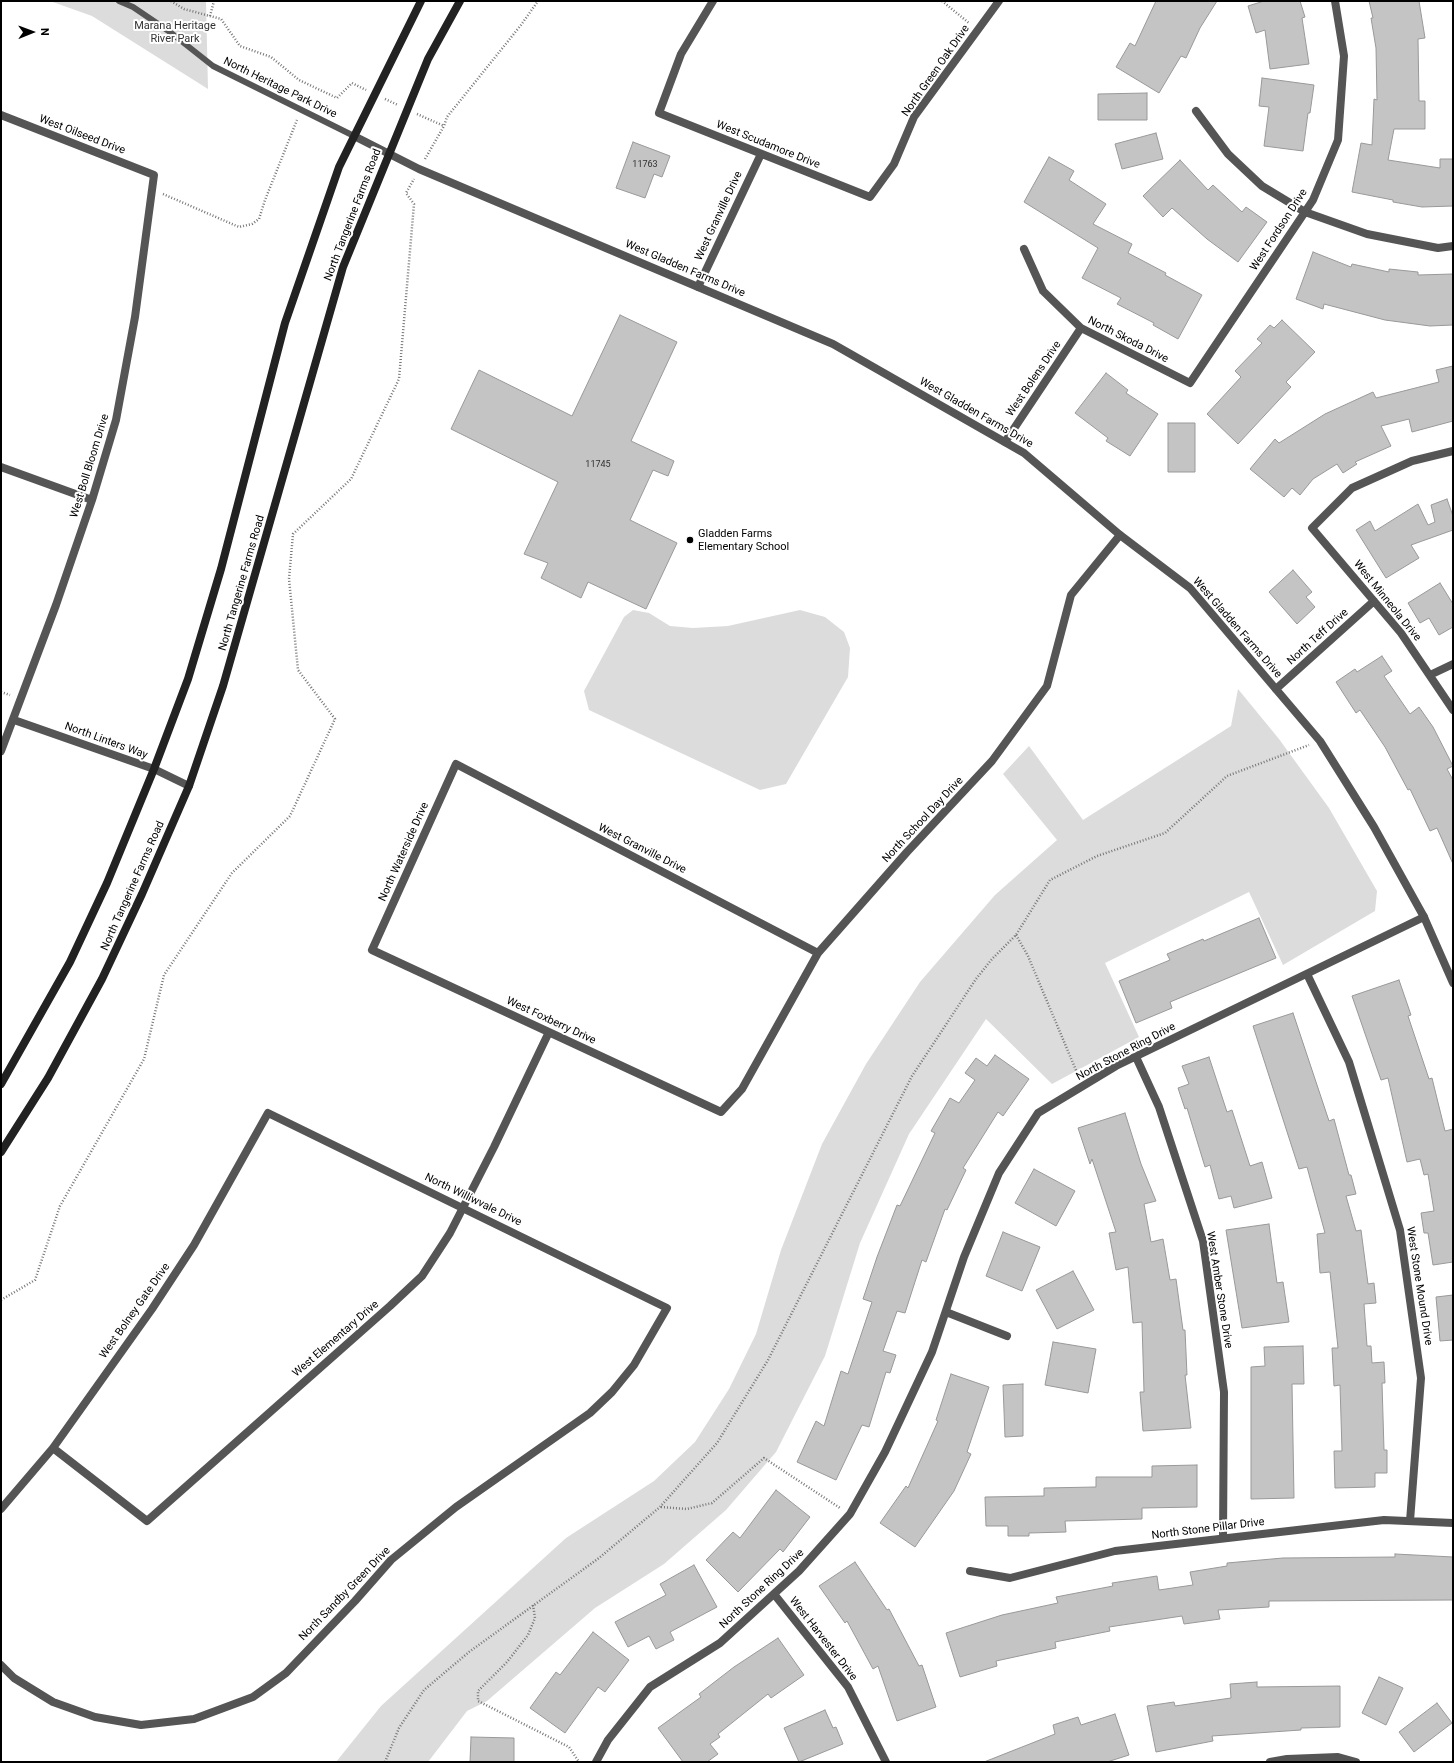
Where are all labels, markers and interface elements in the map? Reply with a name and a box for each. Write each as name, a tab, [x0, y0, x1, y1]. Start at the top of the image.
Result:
north arrow	[12, 12, 52, 52]
park label: Marana Heritage River Park	[134, 19, 216, 45]
street label: North Green Oak Drive	[899, 23, 973, 119]
text: N	[38, 28, 51, 36]
street label: North Heritage Park Drive	[221, 55, 339, 121]
street label: West Oilseed Drive	[37, 112, 127, 158]
street label: West Scudamore Drive	[714, 118, 822, 172]
street label: North Tangerine Farms Road	[322, 147, 384, 283]
house number: 11763	[632, 160, 658, 170]
street label: West Granville Drive	[692, 169, 746, 263]
street label: West Fordson Drive	[1248, 187, 1310, 273]
street label: West Gladden Farms Drive	[623, 238, 747, 300]
street label: North Skoda Drive	[1086, 314, 1170, 366]
street label: West Bolens Drive	[1004, 339, 1064, 419]
street label: West Gladden Farms Drive	[917, 375, 1035, 451]
street label: West Boll Bloom Drive	[68, 413, 112, 519]
house number: 11745	[585, 460, 611, 470]
street label: North Tangerine Farms Road	[216, 514, 268, 652]
place label: Gladden Farms Elementary School	[698, 527, 789, 553]
marker: Gladden Farms Elementary School	[685, 535, 695, 545]
street label: West Minneola Drive	[1350, 558, 1424, 644]
street label: West Gladden Farms Drive	[1190, 575, 1284, 681]
street label: North Teff Drive	[1285, 606, 1351, 668]
street label: North Linters Way	[63, 720, 149, 762]
street label: North School Day Drive	[880, 774, 966, 866]
street label: North Waterside Drive	[376, 800, 432, 904]
street label: North Tangerine Farms Road	[98, 819, 168, 953]
street label: West Granville Drive	[596, 821, 688, 877]
street label: West Foxberry Drive	[504, 994, 598, 1048]
street label: North Stone Ring Drive	[1074, 1020, 1178, 1084]
street label: North Williwvale Drive	[422, 1171, 524, 1229]
street label: West Stone Mound Drive	[1403, 1226, 1435, 1346]
street label: West Amber Stone Drive	[1203, 1231, 1235, 1349]
street label: West Bolney Gate Drive	[97, 1261, 173, 1361]
street label: West Elementary Drive	[290, 1298, 382, 1380]
street label: North Stone Pillar Drive	[1151, 1516, 1265, 1542]
street label: North Sandby Green Drive	[297, 1544, 393, 1644]
street label: North Stone Ring Drive	[717, 1546, 807, 1632]
street label: West Harvester Drive	[786, 1595, 860, 1683]

